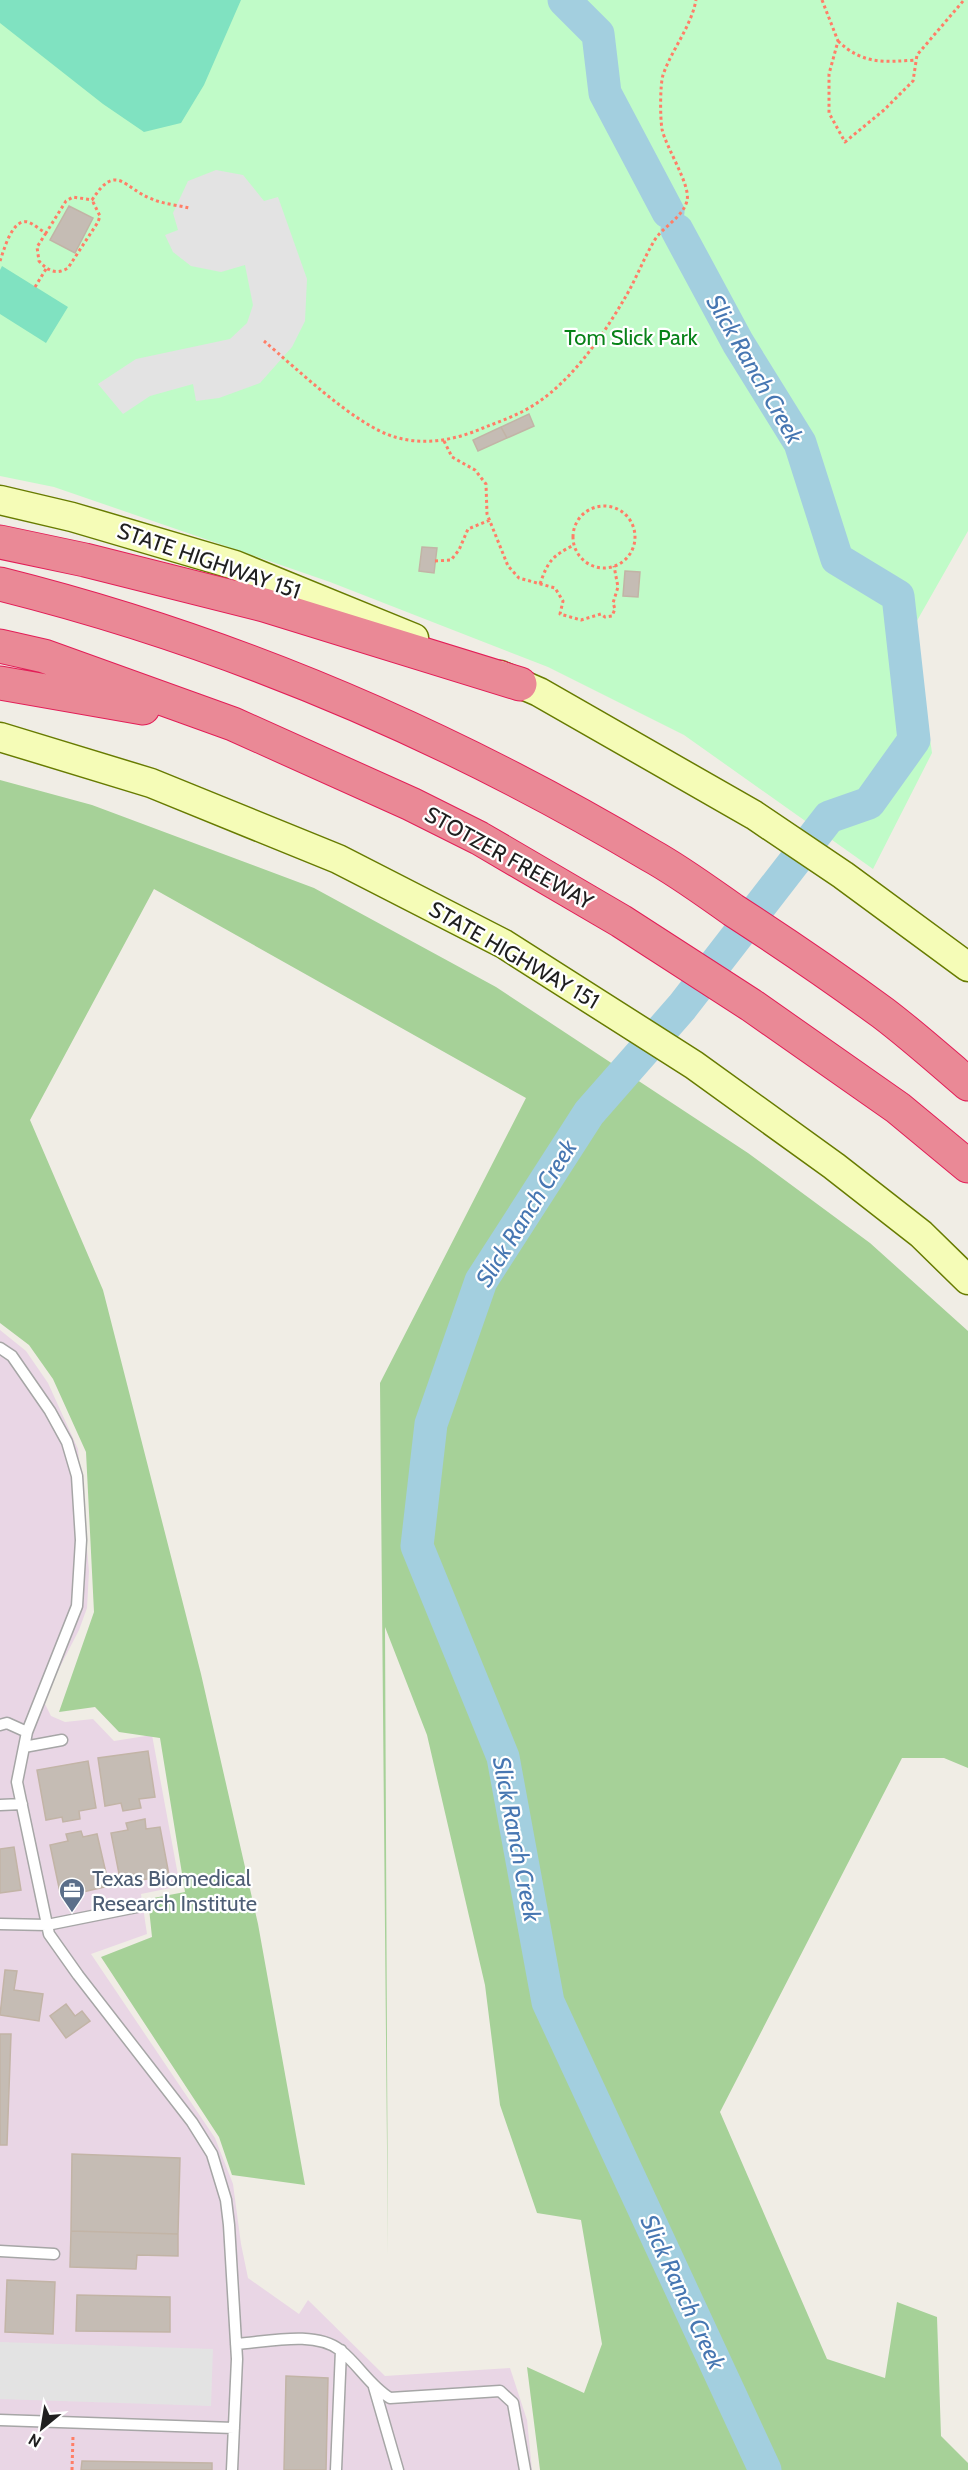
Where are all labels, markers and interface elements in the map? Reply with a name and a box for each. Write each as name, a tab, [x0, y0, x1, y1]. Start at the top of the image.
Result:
water label: Slick Ranch Creek	[701, 289, 810, 449]
park label: Tom Slick Park	[564, 324, 698, 351]
street label: STATE HIGHWAY 151	[114, 517, 304, 605]
street label: STOTZER FREEWAY	[420, 801, 598, 916]
street label: STATE HIGHWAY 151	[424, 895, 604, 1015]
water label: Slick Ranch Creek	[469, 1134, 583, 1292]
water label: Slick Ranch Creek	[487, 1754, 547, 1925]
place label: Texas Biomedical Research Institute	[92, 1865, 257, 1917]
office icon: Texas Biomedical Research Institute	[57, 1876, 87, 1914]
water label: Slick Ranch Creek	[634, 2210, 732, 2375]
north arrow	[12, 2398, 72, 2458]
text: N	[25, 2430, 44, 2452]

